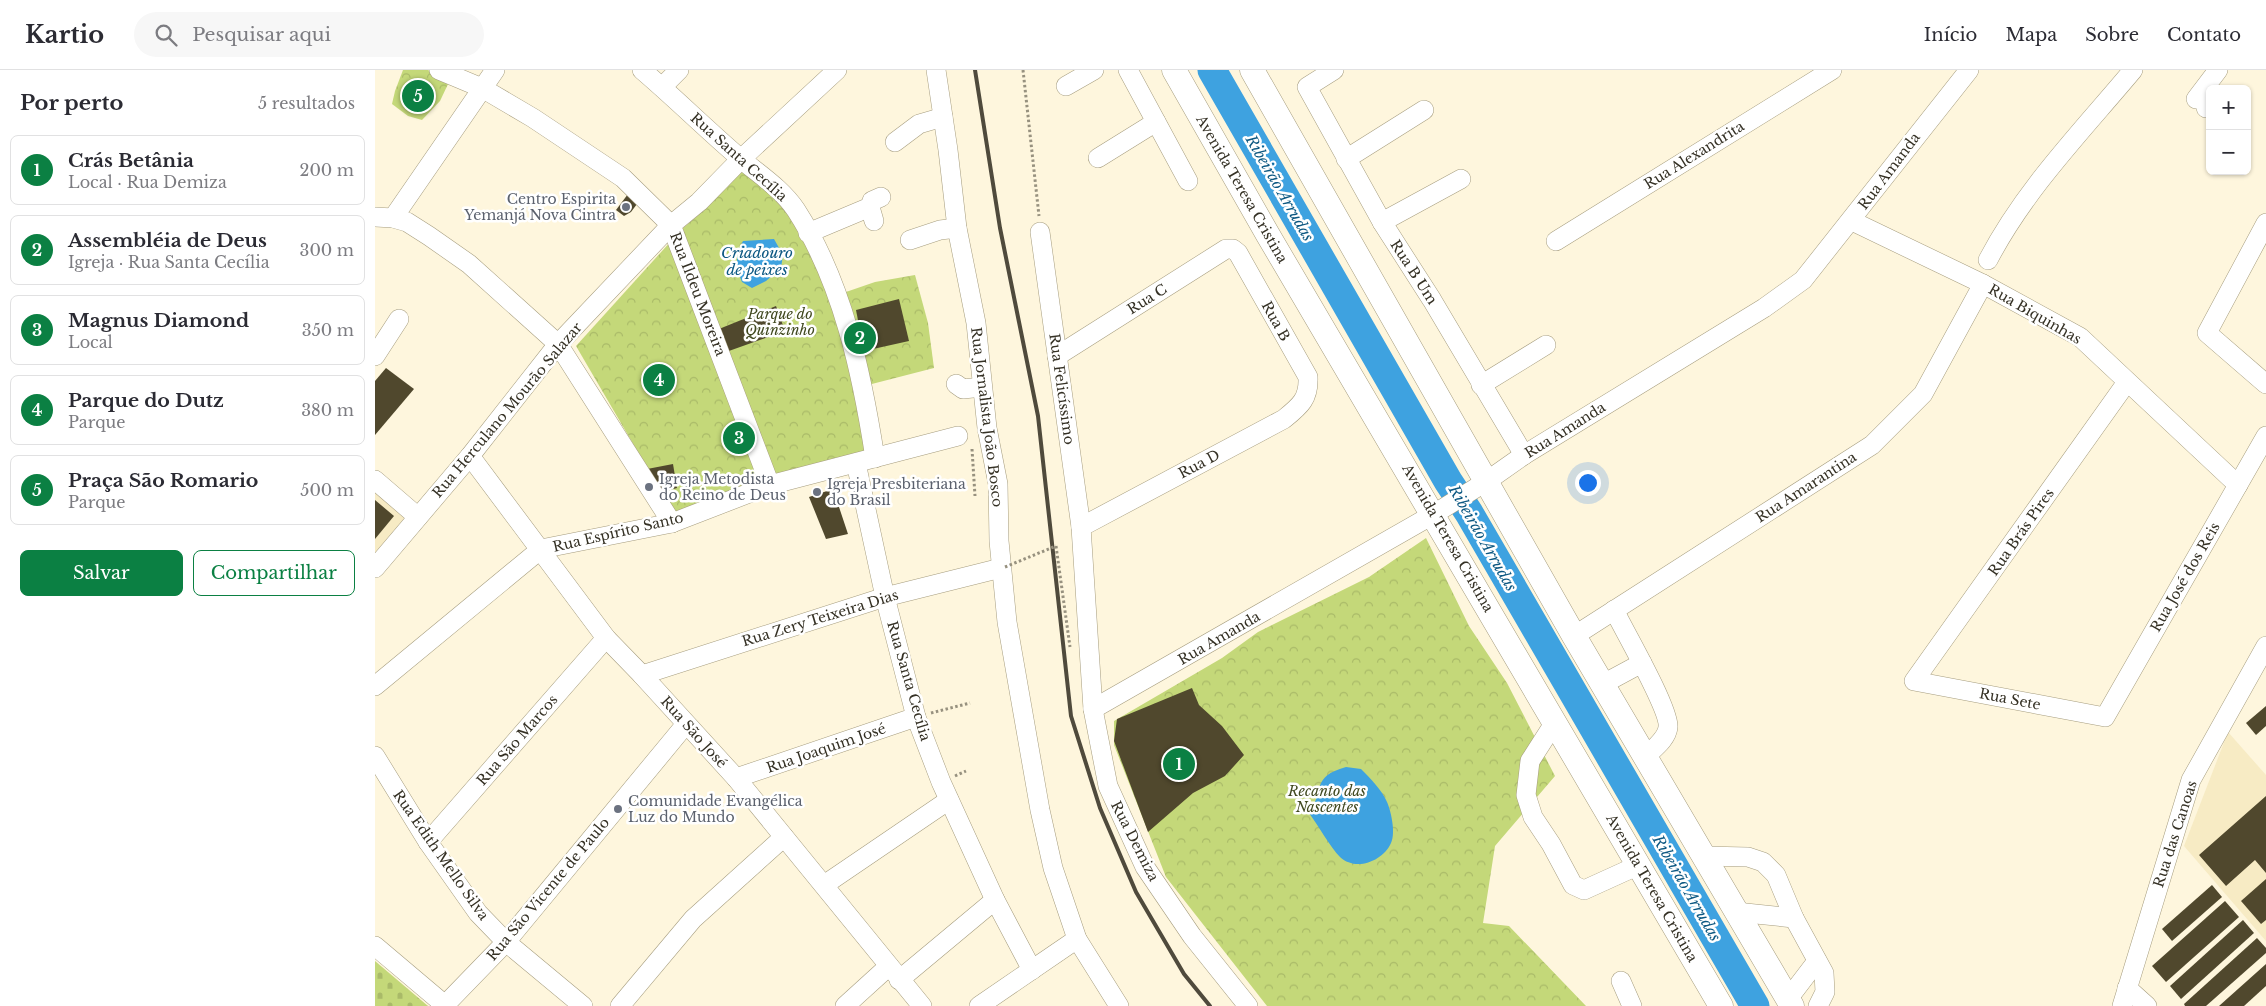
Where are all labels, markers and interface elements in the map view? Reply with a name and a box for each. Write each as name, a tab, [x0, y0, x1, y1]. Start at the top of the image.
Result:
search box	[134, 12, 484, 57]
text: Kartio	[25, 20, 104, 49]
icon: search	[152, 21, 180, 49]
text: Pesquisar aqui	[192, 23, 331, 46]
text: Início	[1924, 24, 1977, 46]
text: Mapa	[2005, 24, 2057, 46]
text: Sobre	[2085, 24, 2139, 46]
text: Contato	[2167, 24, 2241, 46]
pin: 5	[402, 77, 434, 115]
map controls	[2206, 85, 2251, 175]
button: +	[2206, 85, 2251, 130]
text: Por perto	[20, 90, 123, 116]
text: 5 resultados	[258, 93, 355, 113]
street label: Rua Santa Cecília	[687, 109, 791, 205]
street label: Avenida Teresa Cristina	[1192, 111, 1292, 266]
street label: Rua Alexandrita	[1641, 117, 1748, 193]
street label: Rua Amanda	[1854, 129, 1924, 213]
button: −	[2206, 130, 2251, 175]
water label: Ribeirão Arrudas	[1241, 131, 1318, 245]
text: Crás Betânia	[68, 149, 194, 172]
text: 1	[34, 160, 40, 180]
text: 200 m	[300, 160, 354, 180]
text: Local · Rua Demiza	[68, 172, 227, 192]
place label: Centro Espirita Yemanjá Nova Cintra	[463, 190, 616, 224]
marker: Centro Espirita Yemanjá Nova Cintra	[620, 201, 632, 213]
text: Assembléia de Deus	[68, 229, 267, 252]
street label: Rua Ildeu Moreira	[666, 230, 730, 359]
street label: Rua B Um	[1386, 236, 1442, 308]
text: 2	[32, 240, 42, 260]
text: 300 m	[300, 240, 354, 260]
water label: Criadouro de peixes	[721, 243, 793, 279]
text: Igreja · Rua Santa Cecília	[68, 252, 270, 272]
street label: Rua C	[1124, 280, 1170, 318]
street label: Rua Biquinhas	[1985, 280, 2085, 348]
street label: Rua B	[1258, 298, 1294, 344]
park label: Parque do Quinzinho	[745, 305, 815, 339]
text: Magnus Diamond	[68, 309, 249, 332]
street label: Rua Herculano Mourão Salazar	[428, 318, 586, 501]
pin: 2	[844, 319, 876, 357]
text: 3	[32, 320, 42, 340]
text: 350 m	[302, 320, 354, 340]
street label: Rua Jornalista João Bosco	[967, 326, 1007, 508]
text: Local	[68, 332, 113, 352]
street label: Rua Felicíssimo	[1045, 332, 1079, 446]
pin: 4	[643, 361, 675, 399]
text: Parque do Dutz	[68, 389, 224, 412]
street label: Rua Amanda	[1521, 398, 1609, 462]
text: 4	[32, 400, 42, 420]
text: 380 m	[301, 400, 354, 420]
text: Parque	[68, 412, 125, 432]
pin: 3	[723, 419, 755, 457]
street label: Rua D	[1175, 446, 1223, 482]
street label: Rua Amarantina	[1752, 448, 1860, 526]
street label: Avenida Teresa Cristina	[1398, 460, 1498, 615]
text: Praça São Romario	[68, 469, 258, 492]
place label: Igreja Metodista do Reino de Deus	[659, 470, 786, 504]
your location	[1575, 470, 1601, 496]
place label: Igreja Presbiteriana do Brasil	[827, 475, 966, 509]
text: 5	[32, 480, 42, 500]
text: 500 m	[300, 480, 354, 500]
marker: Igreja Metodista do Reino de Deus	[643, 481, 655, 493]
water label: Ribeirão Arrudas	[1444, 481, 1521, 595]
street label: Rua Brás Pires	[1984, 485, 2058, 579]
marker: Igreja Presbiteriana do Brasil	[811, 486, 823, 498]
text: Parque	[68, 492, 125, 512]
street label: Rua Espírito Santo	[551, 508, 685, 556]
street label: Rua José dos Reis	[2146, 519, 2224, 635]
button: Salvar	[20, 550, 183, 596]
button: Compartilhar	[193, 550, 355, 596]
street label: Rua Zery Teixeira Dias	[740, 586, 900, 650]
street label: Rua Amanda	[1175, 607, 1264, 669]
street label: Rua Santa Cecília	[883, 619, 935, 743]
street label: Rua Sete	[1978, 684, 2042, 714]
street label: Rua São Marcos	[473, 691, 561, 789]
street label: Rua São José	[657, 692, 731, 772]
street label: Rua Joaquim José	[764, 719, 888, 777]
pin: 1	[1163, 745, 1195, 783]
street label: Rua das Canoas	[2149, 778, 2201, 890]
park label: Recanto das Nascentes	[1287, 782, 1366, 816]
street label: Rua Edith Mello Silva	[389, 786, 493, 924]
place label: Comunidade Evangélica Luz do Mundo	[628, 792, 803, 826]
street label: Rua Demiza	[1107, 798, 1163, 884]
marker: Comunidade Evangélica Luz do Mundo	[612, 803, 624, 815]
street label: Avenida Teresa Cristina	[1602, 810, 1702, 965]
street label: Rua São Vicente de Paulo	[483, 814, 613, 964]
water label: Ribeirão Arrudas	[1648, 831, 1725, 945]

